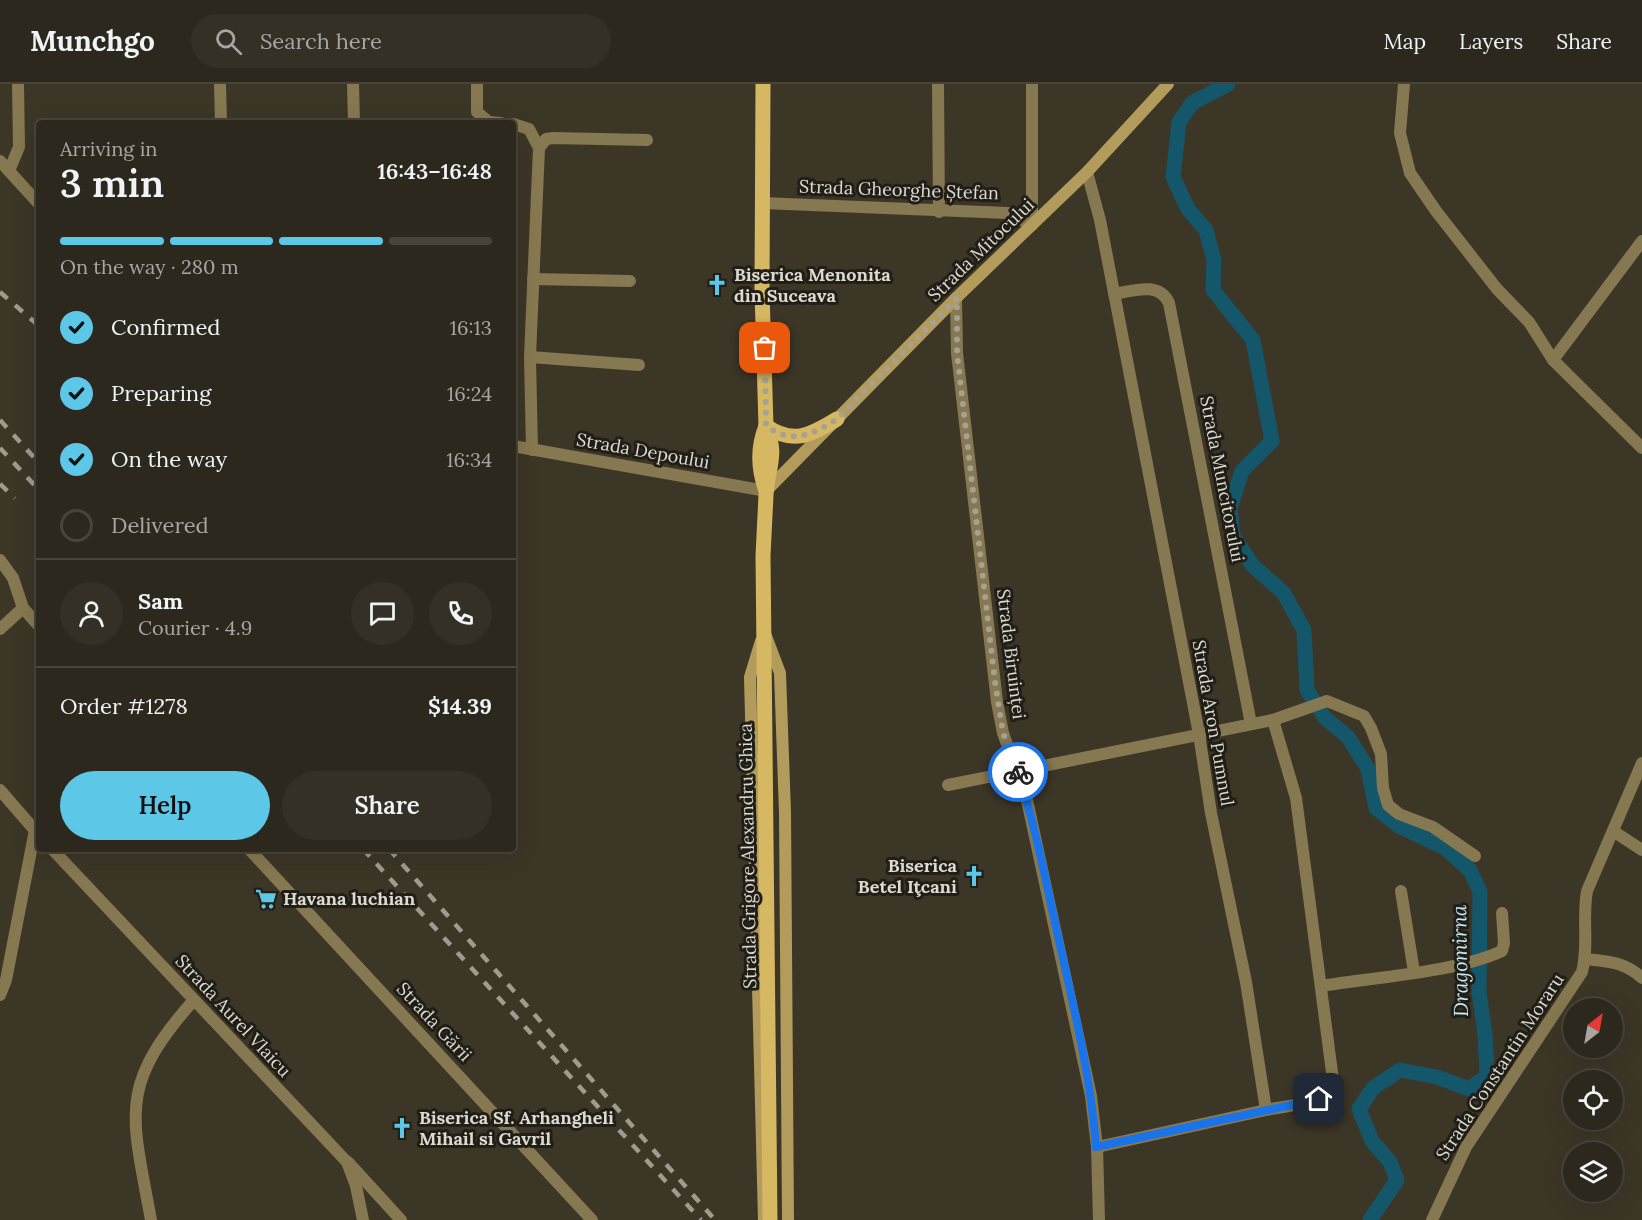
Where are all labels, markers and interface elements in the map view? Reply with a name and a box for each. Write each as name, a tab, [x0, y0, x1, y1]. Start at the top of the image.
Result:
search box	[191, 14, 611, 68]
text: Munchgo	[30, 23, 155, 59]
icon: search	[212, 25, 245, 58]
text: Search here	[260, 27, 382, 55]
text: Map	[1383, 28, 1426, 55]
text: Layers	[1459, 28, 1523, 55]
text: Share	[1556, 28, 1612, 55]
text: Arriving in	[60, 136, 157, 161]
text: 16:43–16:48	[377, 157, 492, 185]
text: 3 min	[60, 158, 164, 208]
street label: Strada Gheorghe Ștefan	[799, 175, 999, 204]
street label: Strada Mitocului	[923, 193, 1039, 306]
text: On the way · 280 m	[60, 254, 239, 279]
place label: Biserica Menonita din Suceava	[734, 263, 891, 307]
church icon: Biserica Menonita din Suceava	[705, 273, 729, 297]
icon: check	[60, 311, 93, 344]
text: Confirmed	[111, 313, 220, 341]
text: 16:13	[450, 315, 492, 340]
pin	[739, 322, 790, 373]
icon: bag	[748, 331, 781, 364]
icon: check	[60, 377, 93, 410]
text: Preparing	[111, 379, 211, 407]
text: 16:24	[447, 381, 492, 406]
street label: Strada Muncitorului	[1195, 394, 1250, 564]
street label: Strada Depoului	[575, 427, 711, 474]
icon: check	[60, 443, 93, 476]
text: On the way	[111, 445, 227, 473]
text: 16:34	[446, 447, 492, 472]
text: Delivered	[111, 511, 209, 539]
button: person	[60, 582, 123, 645]
button: chat	[351, 582, 414, 645]
button: phone	[429, 582, 492, 645]
text: Sam	[138, 587, 183, 615]
street label: Strada Biruinței	[992, 587, 1031, 720]
text: Courier · 4.9	[138, 615, 252, 640]
street label: Strada Aron Pumnul	[1188, 638, 1239, 808]
text: Order #1278	[60, 692, 188, 720]
text: $14.39	[428, 692, 492, 720]
street label: Strada Grigore Alexandru Ghica	[734, 723, 761, 989]
courier	[988, 742, 1048, 802]
icon: bike	[1002, 756, 1035, 789]
button: Help	[60, 771, 270, 840]
button: Share	[282, 771, 492, 840]
place label: Biserica Betel Iţcani	[858, 854, 958, 898]
church icon: Biserica Betel Iţcani	[962, 864, 986, 888]
supermarket icon: Havana luchian	[254, 887, 278, 911]
place label: Havana luchian	[283, 887, 416, 910]
water label: Dragomirna	[1446, 905, 1473, 1017]
street label: Strada Aurel Vlaicu	[171, 949, 296, 1082]
street label: Strada Constantin Moraru	[1430, 969, 1569, 1165]
street label: Strada Gării	[392, 977, 477, 1066]
north arrow	[1563, 998, 1623, 1058]
map controls	[1563, 998, 1623, 1202]
button: locate	[1563, 1070, 1623, 1130]
pin	[1293, 1073, 1344, 1124]
icon: home	[1302, 1082, 1335, 1115]
place label: Biserica Sf. Arhangheli Mihail si Gavril	[419, 1106, 614, 1150]
church icon: Biserica Sf. Arhangheli Mihail si Gavril	[390, 1116, 414, 1140]
button: layers	[1563, 1142, 1623, 1202]

